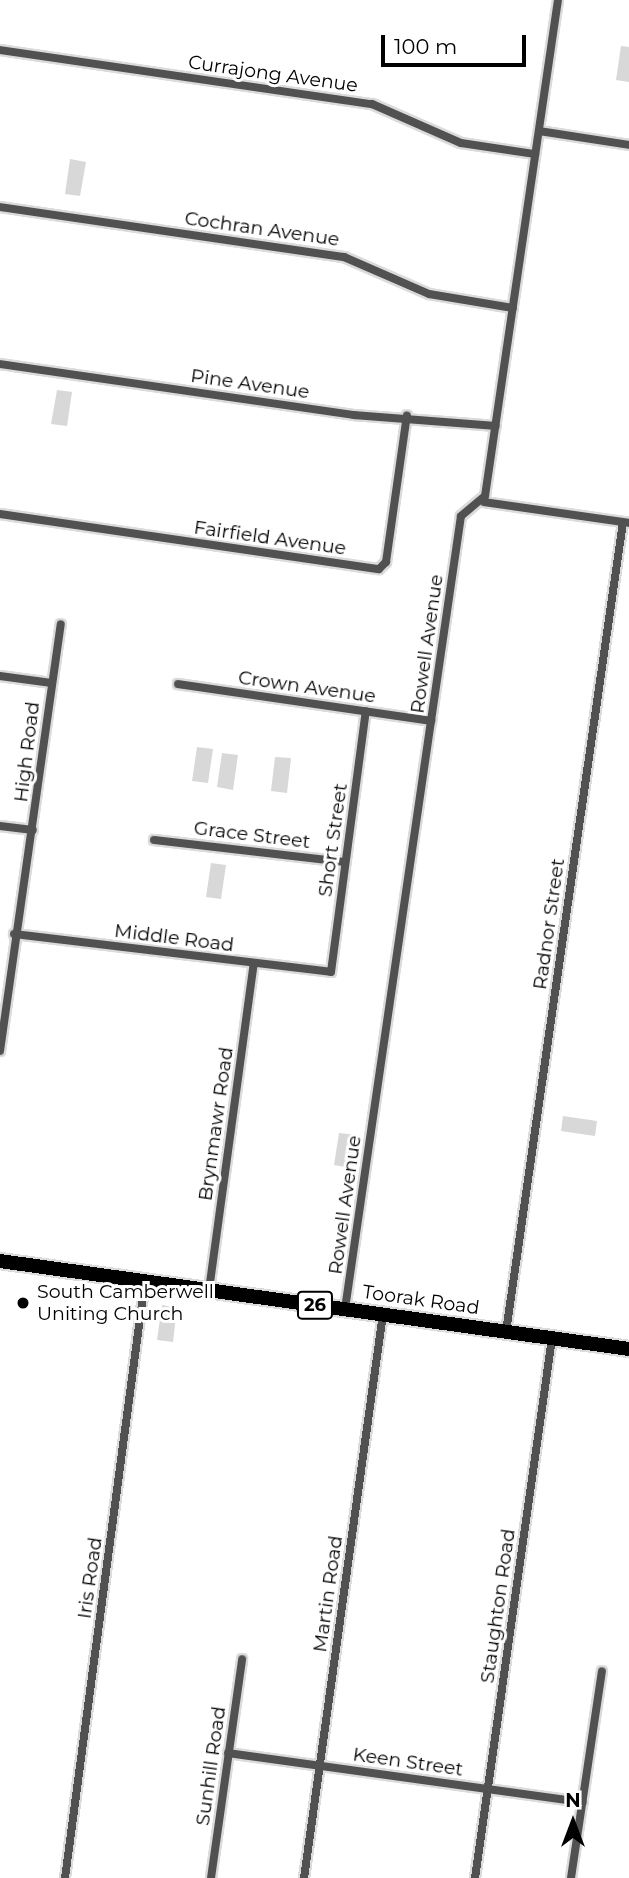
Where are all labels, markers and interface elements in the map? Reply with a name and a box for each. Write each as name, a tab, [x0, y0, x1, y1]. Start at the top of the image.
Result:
scale bar	[384, 21, 529, 65]
text: 100 m	[394, 34, 457, 59]
street label: Currajong Avenue	[187, 51, 359, 97]
street label: Cochran Avenue	[183, 207, 341, 251]
street label: Pine Avenue	[189, 364, 311, 404]
street label: Fairfield Avenue	[192, 516, 348, 560]
street label: Rowell Avenue	[406, 573, 448, 715]
street label: Crown Avenue	[237, 666, 377, 708]
street label: High Road	[10, 700, 44, 804]
street label: Short Street	[314, 782, 352, 898]
street label: Grace Street	[192, 817, 312, 853]
street label: Radnor Street	[528, 857, 570, 991]
street label: Middle Road	[113, 919, 235, 957]
street label: Brynmawr Road	[194, 1046, 238, 1202]
street label: Rowell Avenue	[324, 1134, 366, 1276]
place label: South Camberwell Uniting Church	[37, 1281, 214, 1325]
street label: Toorak Road	[361, 1281, 481, 1319]
road number: 26	[296, 1290, 334, 1320]
marker: South Camberwell Uniting Church	[15, 1295, 31, 1311]
street label: Staughton Road	[476, 1527, 520, 1685]
street label: Martin Road	[309, 1534, 347, 1654]
street label: Iris Road	[73, 1536, 107, 1620]
street label: Sunhill Road	[191, 1705, 231, 1827]
street label: Keen Street	[351, 1743, 465, 1781]
north arrow	[538, 1787, 608, 1857]
text: N	[565, 1789, 581, 1812]

